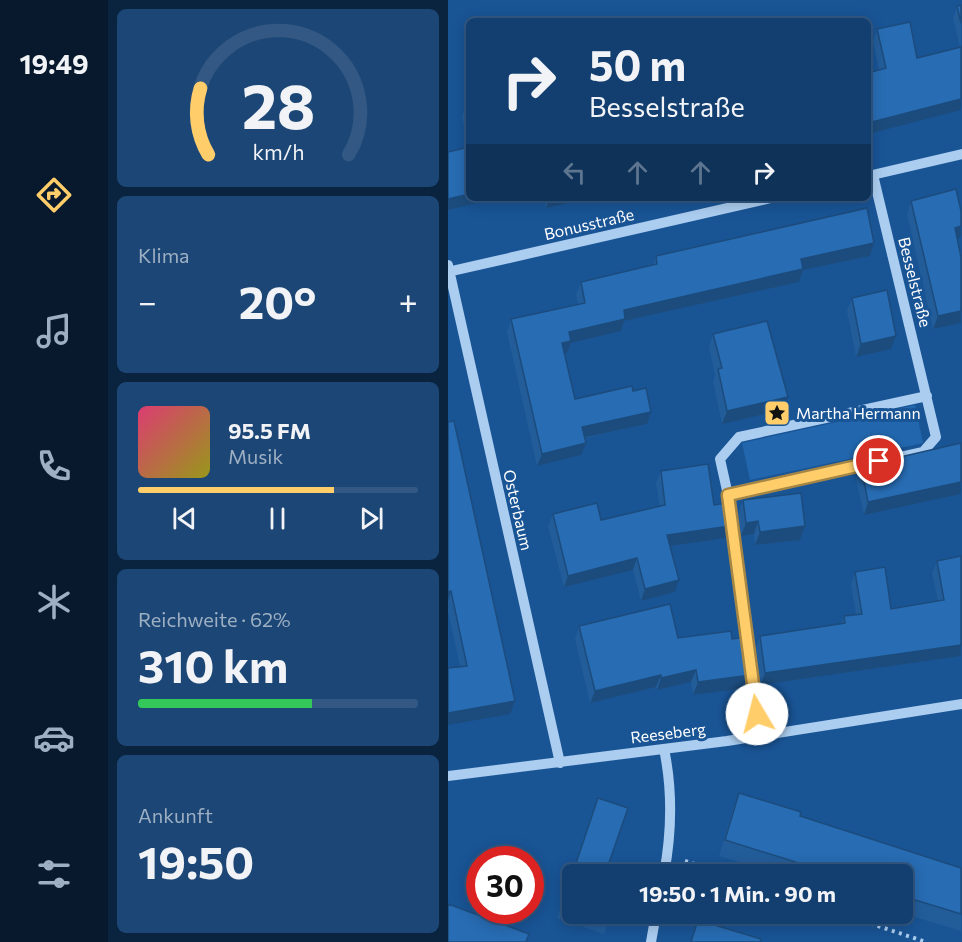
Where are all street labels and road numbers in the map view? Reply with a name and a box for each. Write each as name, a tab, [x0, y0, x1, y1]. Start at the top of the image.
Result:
street label: Bonusstraße	[542, 204, 636, 243]
street label: Besselstraße	[895, 235, 936, 329]
street label: Osterbaum	[500, 468, 537, 552]
street label: Reeseberg	[629, 718, 707, 747]

